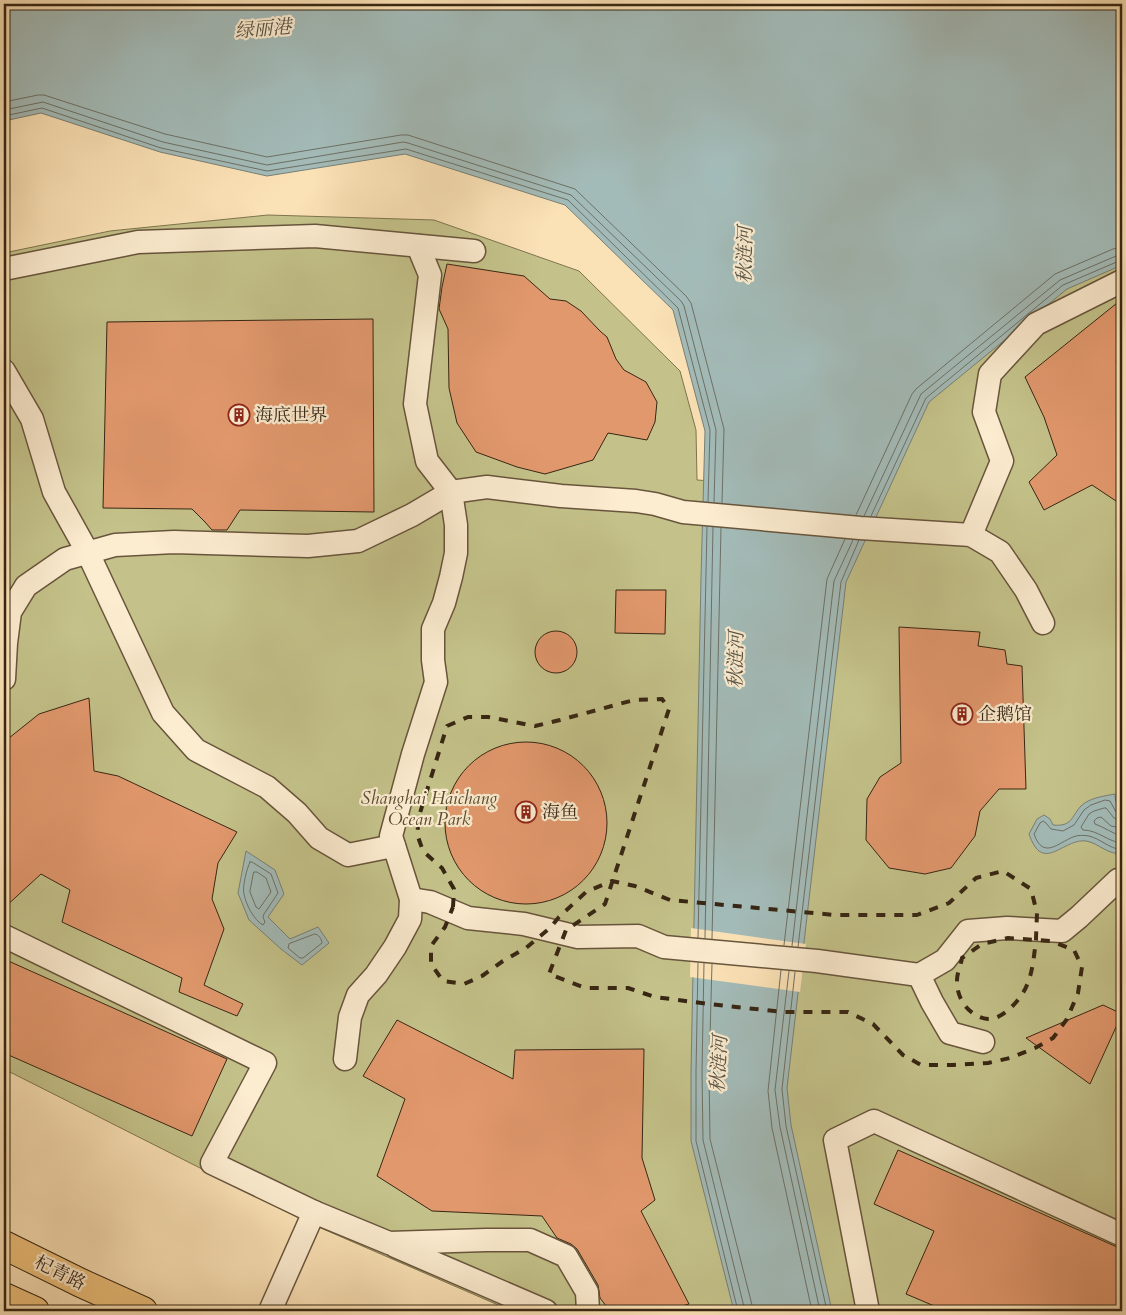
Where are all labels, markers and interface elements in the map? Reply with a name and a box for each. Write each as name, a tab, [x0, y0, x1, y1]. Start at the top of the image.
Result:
water label: 绿丽港	[233, 13, 296, 44]
water label: 秋涟河	[732, 223, 759, 284]
building icon: 海底世界	[227, 403, 251, 427]
place label: 海底世界	[255, 403, 327, 428]
water label: 秋涟河	[723, 628, 750, 689]
building icon: 企鹅馆	[950, 702, 974, 726]
place label: 企鹅馆	[978, 702, 1032, 727]
park label: Shanghai Haichang Ocean Park	[361, 786, 497, 832]
building icon: 海鱼	[514, 800, 538, 824]
place label: 海鱼	[542, 800, 578, 825]
water label: 秋涟河	[705, 1032, 734, 1093]
street label: 杞青路	[30, 1250, 90, 1296]

